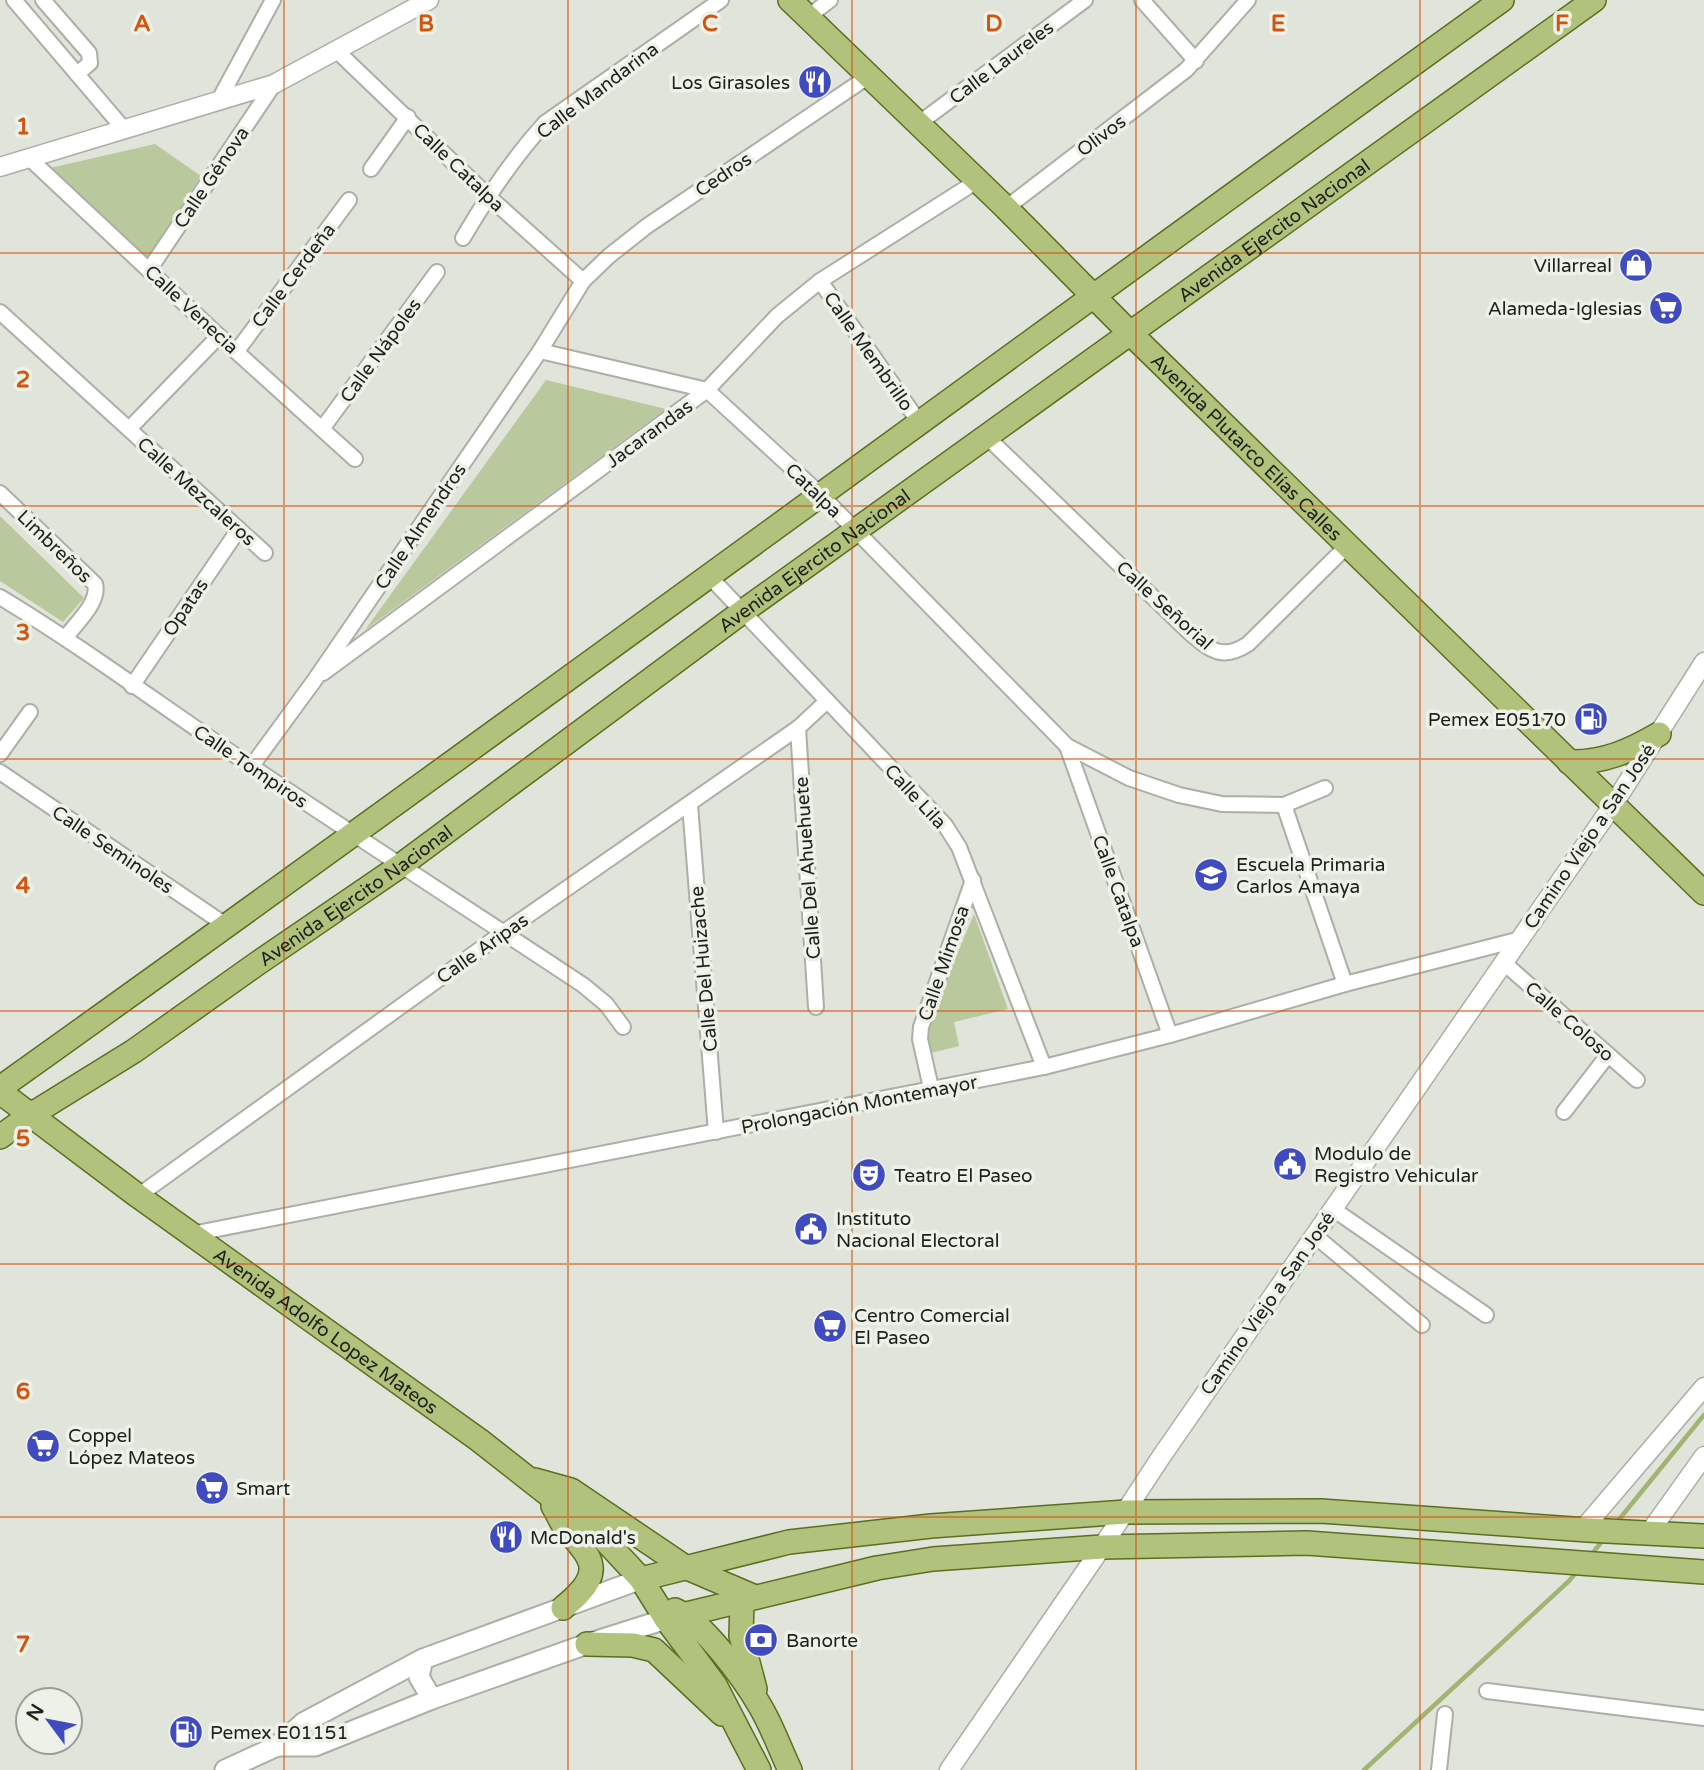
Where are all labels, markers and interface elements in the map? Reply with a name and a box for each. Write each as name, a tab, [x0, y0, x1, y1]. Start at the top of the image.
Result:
text: A	[133, 10, 151, 38]
text: B	[418, 10, 434, 38]
text: C	[702, 10, 718, 38]
text: D	[985, 10, 1003, 38]
text: E	[1271, 10, 1285, 38]
text: F	[1555, 10, 1569, 38]
street label: Calle Laureles	[945, 17, 1058, 109]
street label: Calle Mandarina	[532, 38, 663, 144]
restaurant icon: Los Girasoles	[796, 63, 834, 101]
place label: Los Girasoles	[671, 72, 790, 94]
street label: Olivos	[1073, 110, 1130, 161]
text: 1	[16, 113, 30, 141]
street label: Calle Catalpa	[408, 119, 508, 217]
street label: Calle Génova	[170, 123, 254, 233]
street label: Cedros	[691, 148, 756, 202]
street label: Avenida Ejercito Nacional	[1174, 155, 1374, 307]
street label: Calle Cerdeña	[247, 219, 340, 332]
shop icon: Villarreal	[1617, 246, 1655, 284]
place label: Villarreal	[1534, 255, 1612, 277]
street label: Calle Venecia	[140, 261, 243, 359]
street label: Calle Membrillo	[819, 288, 917, 415]
supermarket icon: Alameda-Iglesias	[1647, 289, 1685, 327]
street label: Calle Nápoles	[336, 294, 426, 407]
place label: Alameda-Iglesias	[1488, 298, 1642, 320]
street label: Avenida Plutarco Elías Calles	[1146, 350, 1346, 546]
text: 2	[16, 366, 30, 394]
street label: Jacarandas	[602, 395, 697, 473]
street label: Calle Mezcaleros	[133, 433, 260, 551]
street label: Calle Almendros	[371, 459, 471, 594]
street label: Catalpa	[781, 459, 846, 523]
street label: Avenida Ejercito Nacional	[715, 485, 915, 638]
street label: Limbreños	[12, 506, 96, 588]
street label: Calle Señorial	[1112, 557, 1217, 655]
street label: Opatas	[159, 575, 213, 641]
text: 3	[16, 619, 30, 647]
fuel station icon: Pemex E05170	[1572, 700, 1610, 738]
place label: Pemex E05170	[1428, 709, 1566, 731]
street label: Calle Tompiros	[189, 721, 312, 813]
street label: Camino Viejo a San José	[1520, 740, 1660, 933]
street label: Calle Lila	[880, 760, 951, 833]
street label: Calle Del Ahuehuete	[791, 776, 825, 960]
street label: Calle Seminoles	[48, 801, 177, 898]
street label: Avenida Ejercito Nacional	[255, 821, 457, 971]
street label: Calle Catalpa	[1088, 832, 1149, 951]
place label: Escuela Primaria Carlos Amaya	[1236, 854, 1385, 898]
school or university icon: Escuela Primaria Carlos Amaya	[1192, 856, 1230, 894]
text: 4	[16, 872, 31, 900]
street label: Calle Del Huizache	[686, 885, 722, 1053]
street label: Calle Mimosa	[914, 903, 974, 1024]
street label: Calle Aripas	[432, 909, 533, 988]
street label: Calle Coloso	[1520, 977, 1618, 1066]
street label: Prolongación Montemayor	[739, 1071, 980, 1139]
text: 5	[16, 1125, 30, 1153]
place label: Modulo de Registro Vehicular	[1314, 1143, 1479, 1187]
public building icon: Modulo de Registro Vehicular	[1271, 1145, 1309, 1183]
theatre icon: Teatro El Paseo	[850, 1156, 888, 1194]
place label: Teatro El Paseo	[894, 1165, 1032, 1187]
place label: Instituto Nacional Electoral	[836, 1208, 999, 1252]
street label: Camino Viejo a San José	[1196, 1208, 1340, 1399]
public building icon: Instituto Nacional Electoral	[792, 1210, 830, 1248]
street label: Avenida Adolfo Lopez Mateos	[209, 1244, 442, 1419]
place label: Centro Comercial El Paseo	[854, 1305, 1010, 1349]
supermarket icon: Centro Comercial El Paseo	[811, 1307, 849, 1345]
text: 6	[16, 1378, 30, 1406]
place label: Coppel López Mateos	[68, 1425, 195, 1469]
supermarket icon: Coppel López Mateos	[24, 1427, 62, 1465]
supermarket icon: Smart	[193, 1469, 231, 1507]
place label: Smart	[236, 1478, 290, 1500]
restaurant icon: McDonald's	[487, 1518, 525, 1556]
place label: McDonald's	[530, 1527, 636, 1549]
bank icon: Banorte	[742, 1621, 780, 1659]
place label: Banorte	[786, 1630, 858, 1652]
text: 7	[16, 1631, 30, 1659]
north arrow	[14, 1686, 84, 1756]
text: N	[22, 1700, 49, 1725]
fuel station icon: Pemex E01151	[167, 1713, 205, 1751]
place label: Pemex E01151	[210, 1722, 348, 1744]

